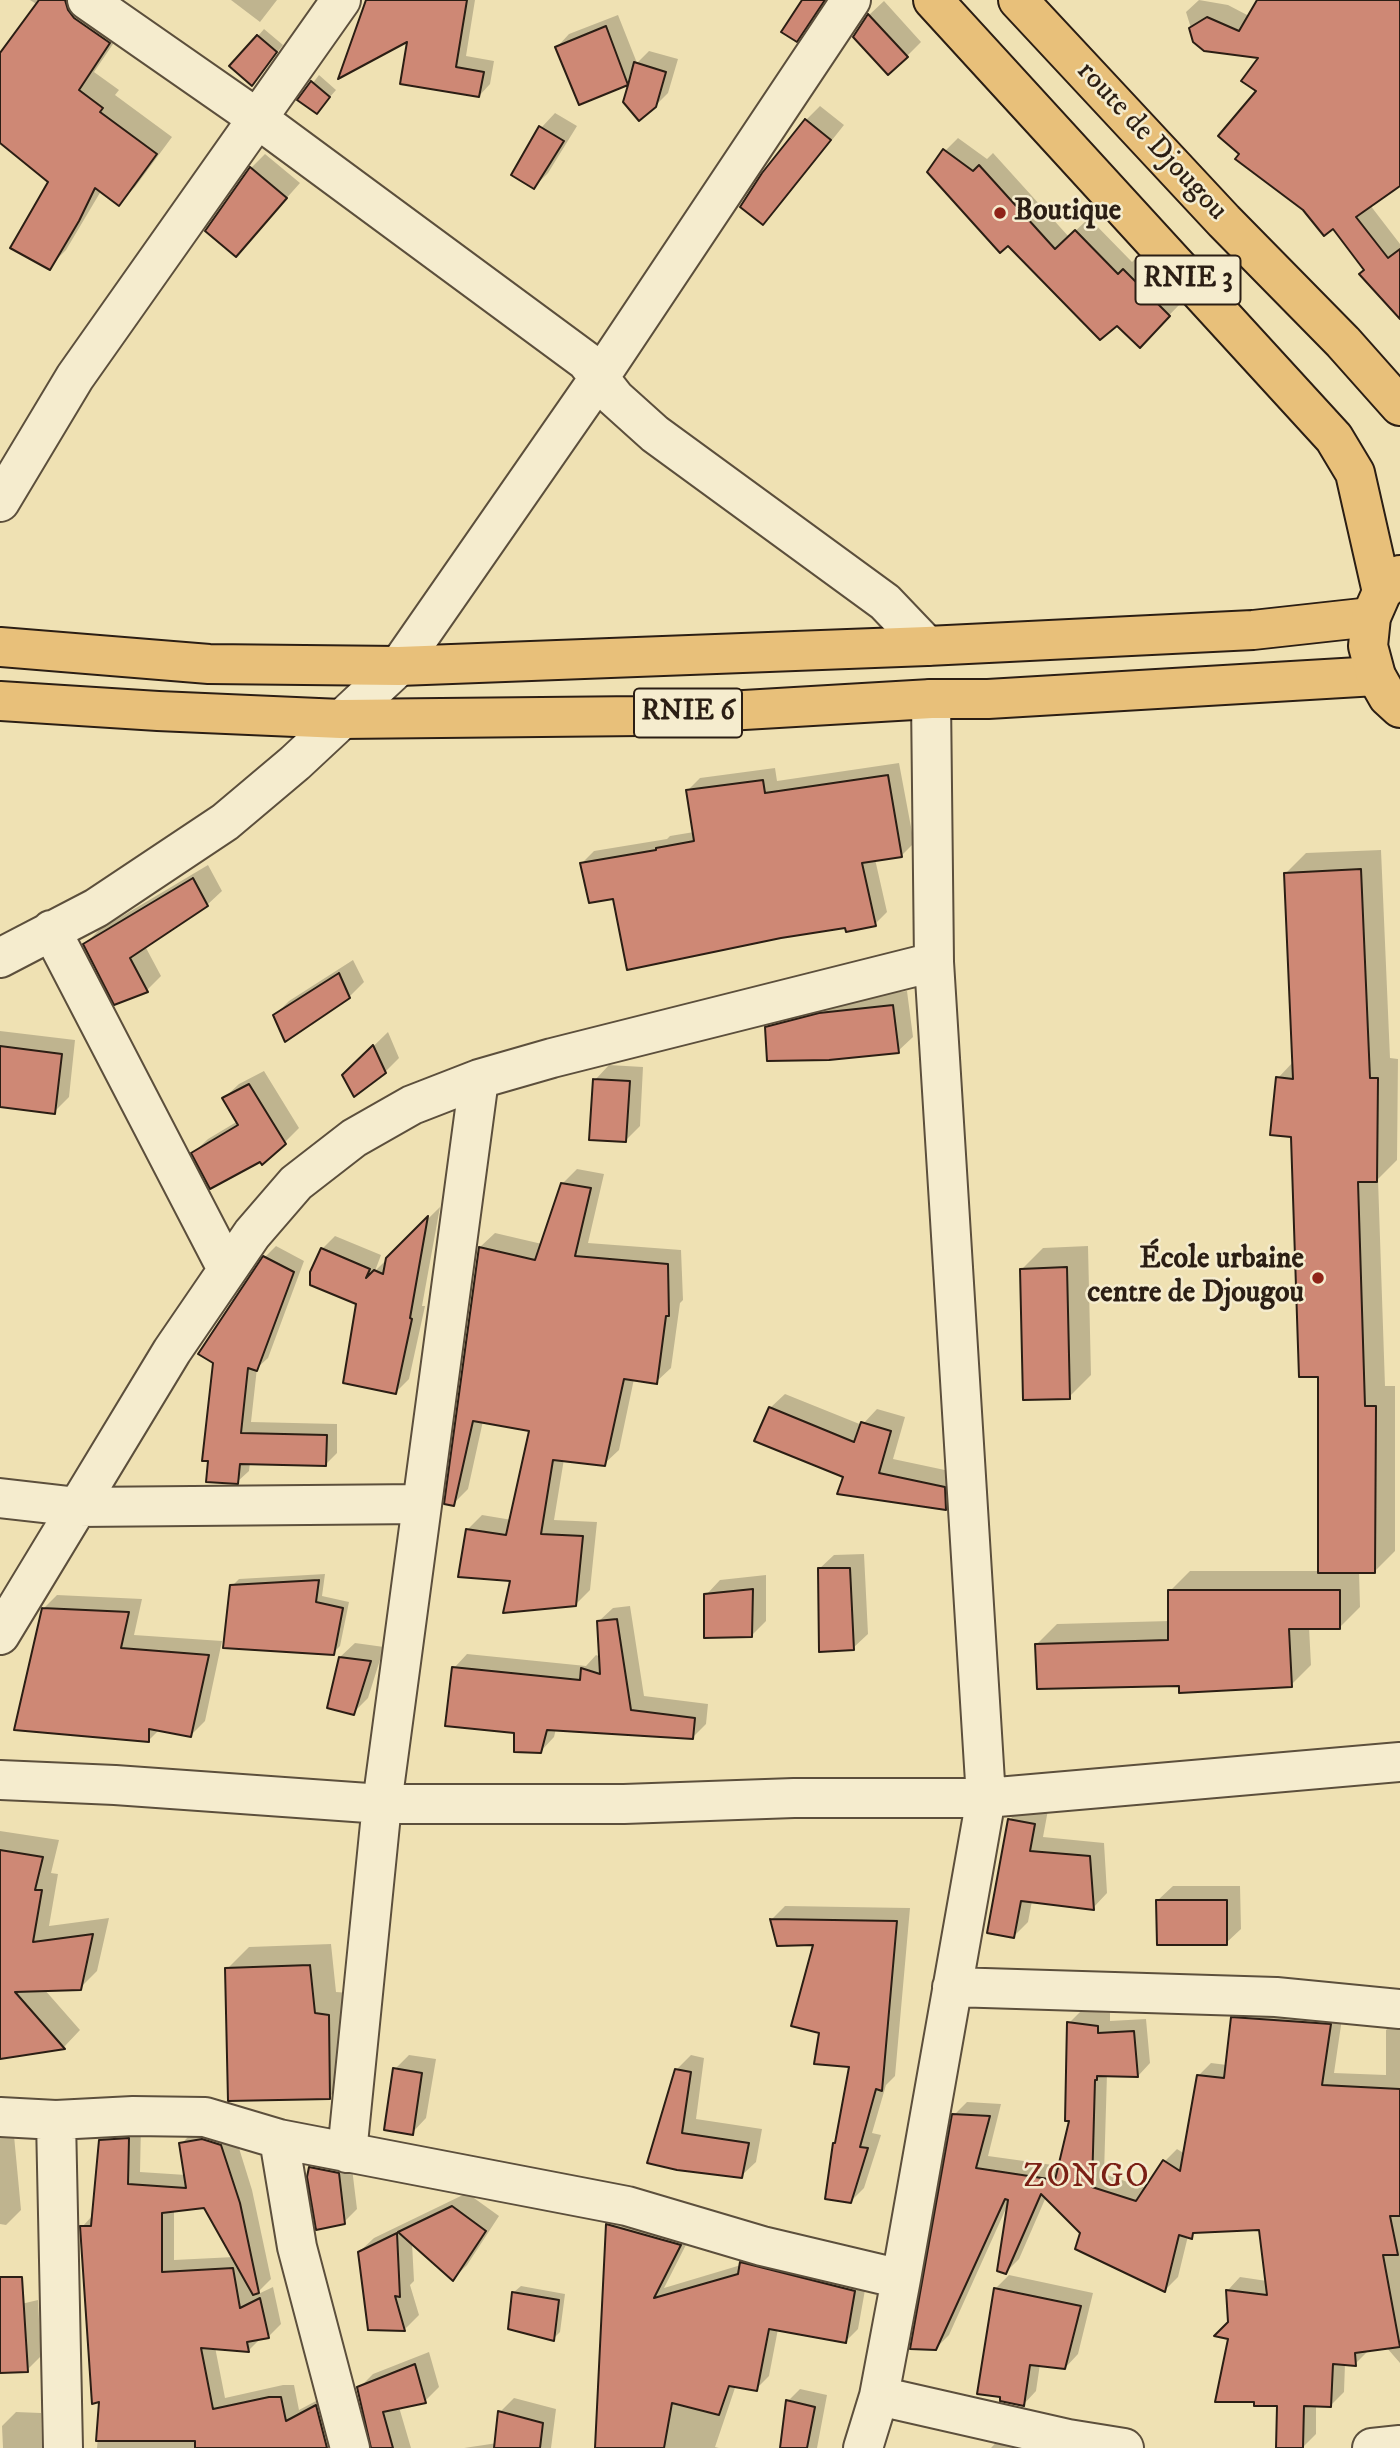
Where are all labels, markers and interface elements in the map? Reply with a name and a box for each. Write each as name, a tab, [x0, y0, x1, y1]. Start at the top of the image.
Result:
street label: route de Djougou	[1068, 55, 1234, 229]
place label: Boutique	[1014, 195, 1121, 231]
marker: Boutique	[992, 205, 1008, 221]
road number: RNIE 3	[1136, 256, 1240, 304]
road number: RNIE 6	[634, 688, 742, 738]
place label: École urbaine centre de Djougou	[1087, 1243, 1304, 1314]
marker: École urbaine centre de Djougou	[1310, 1270, 1326, 1286]
district label: ZONGO	[1024, 2159, 1150, 2199]

